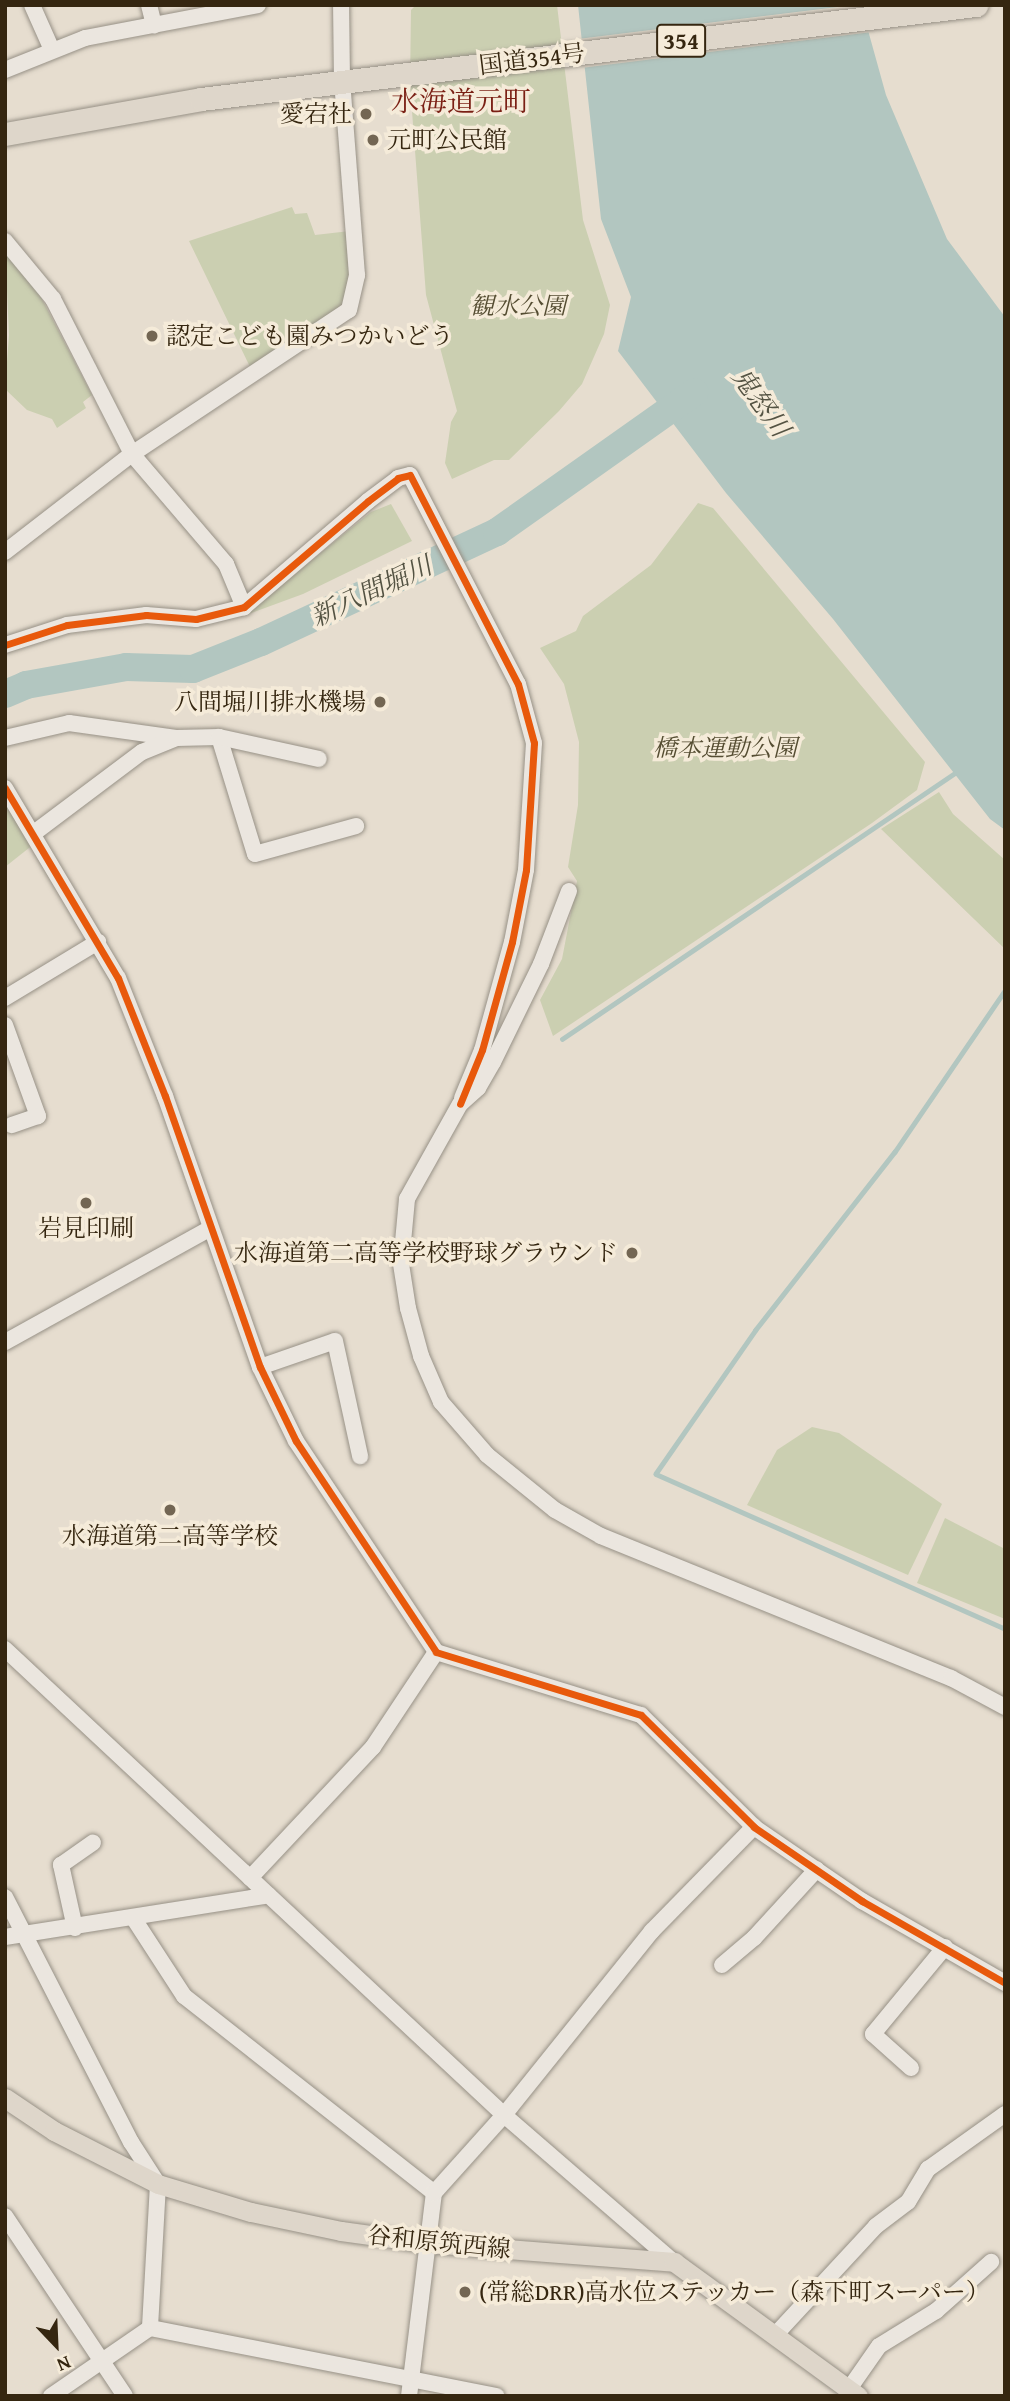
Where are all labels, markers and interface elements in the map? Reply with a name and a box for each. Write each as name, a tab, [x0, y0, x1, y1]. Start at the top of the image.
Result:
road number: 354	[655, 22, 707, 60]
street label: 国道354号	[477, 38, 587, 80]
district label: 水海道元町	[391, 84, 531, 118]
place label: 愛宕社	[280, 100, 352, 128]
marker: 愛宕社	[358, 106, 374, 122]
place label: 元町公民館	[387, 126, 507, 154]
marker: 元町公民館	[365, 132, 381, 148]
park label: 観水公園	[470, 292, 566, 320]
place label: 認定こども園みつかいどう	[166, 322, 454, 350]
marker: 認定こども園みつかいどう	[144, 328, 160, 344]
water label: 鬼怒川	[725, 361, 797, 443]
water label: 新八間堀川	[305, 549, 437, 633]
place label: 八間堀川排水機場	[174, 688, 366, 716]
marker: 八間堀川排水機場	[372, 694, 388, 710]
park label: 橋本運動公園	[653, 734, 797, 762]
marker: 岩見印刷	[78, 1195, 94, 1211]
place label: 岩見印刷	[38, 1214, 134, 1242]
place label: 水海道第二高等学校野球グラウンド	[234, 1239, 618, 1267]
marker: 水海道第二高等学校野球グラウンド	[624, 1245, 640, 1261]
marker: 水海道第二高等学校	[162, 1502, 178, 1518]
place label: 水海道第二高等学校	[62, 1522, 278, 1550]
street label: 谷和原筑西線	[366, 2220, 512, 2264]
place label: (常総DRR)高水位ステッカー（森下町スーパー）	[479, 2278, 991, 2306]
marker: (常総DRR)高水位ステッカー（森下町スーパー）	[457, 2284, 473, 2300]
north arrow	[21, 2310, 91, 2380]
text: N	[53, 2349, 76, 2380]

